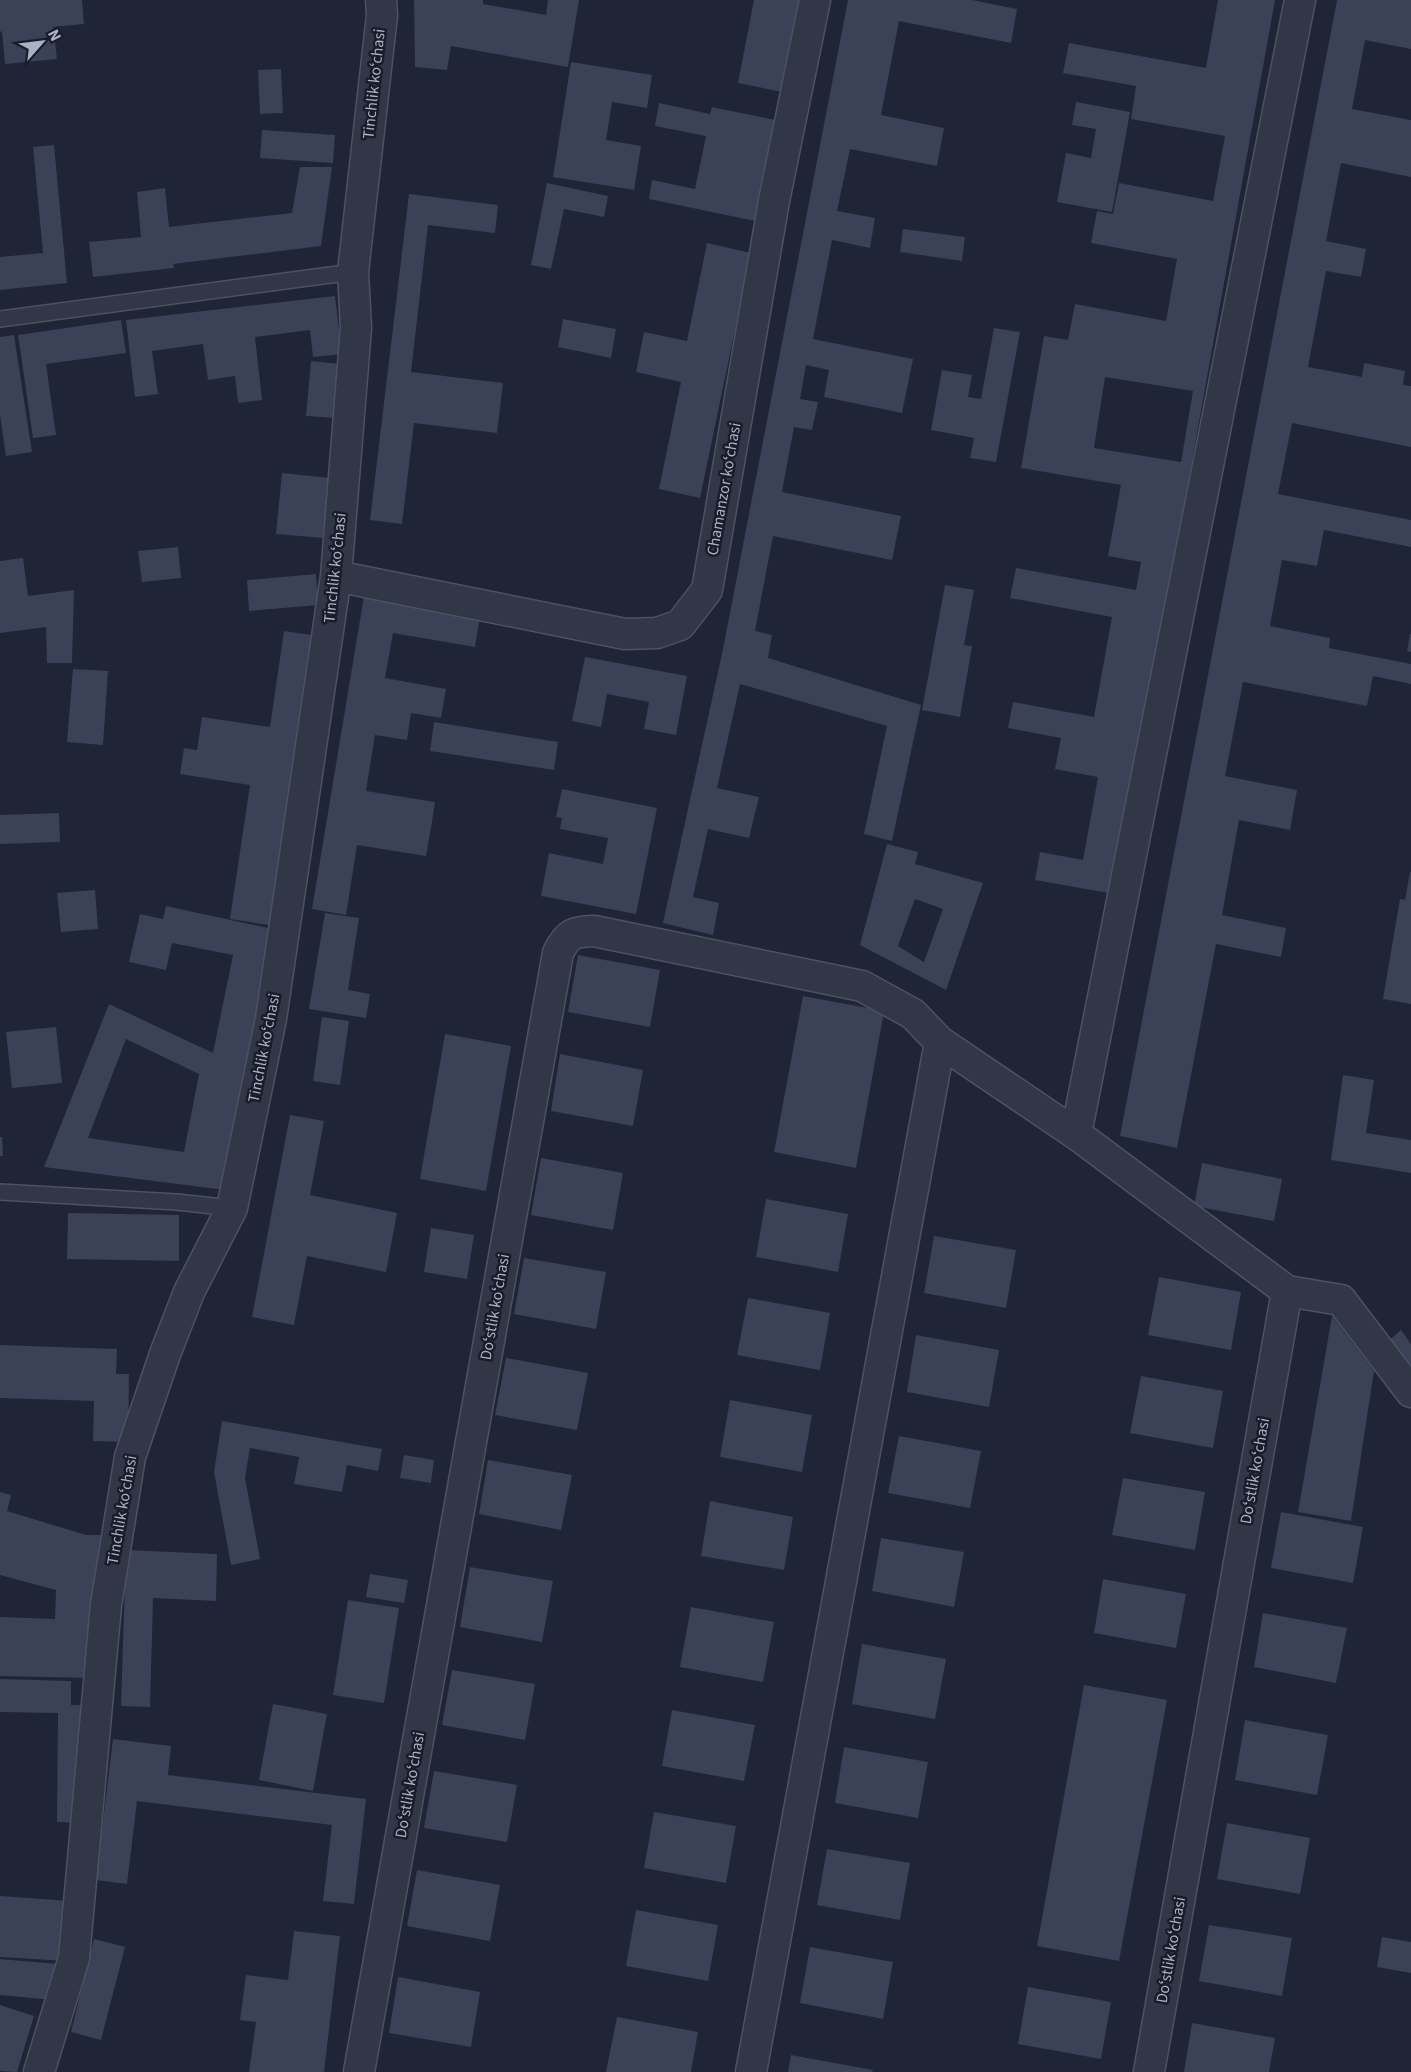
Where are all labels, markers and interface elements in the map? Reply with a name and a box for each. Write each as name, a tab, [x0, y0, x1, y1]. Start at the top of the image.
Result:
north arrow	[12, 12, 72, 72]
text: N	[42, 26, 67, 45]
street label: Tinchlik koʻchasi	[357, 28, 391, 140]
street label: Chamanzor koʻchasi	[701, 421, 747, 557]
street label: Tinchlik koʻchasi	[318, 512, 352, 624]
street label: Tinchlik koʻchasi	[243, 992, 285, 1104]
street label: Doʻstlik koʻchasi	[475, 1252, 515, 1362]
street label: Doʻstlik koʻchasi	[1235, 1416, 1275, 1526]
street label: Tinchlik koʻchasi	[102, 1454, 142, 1566]
street label: Doʻstlik koʻchasi	[390, 1730, 430, 1840]
street label: Doʻstlik koʻchasi	[1151, 1895, 1191, 2005]

